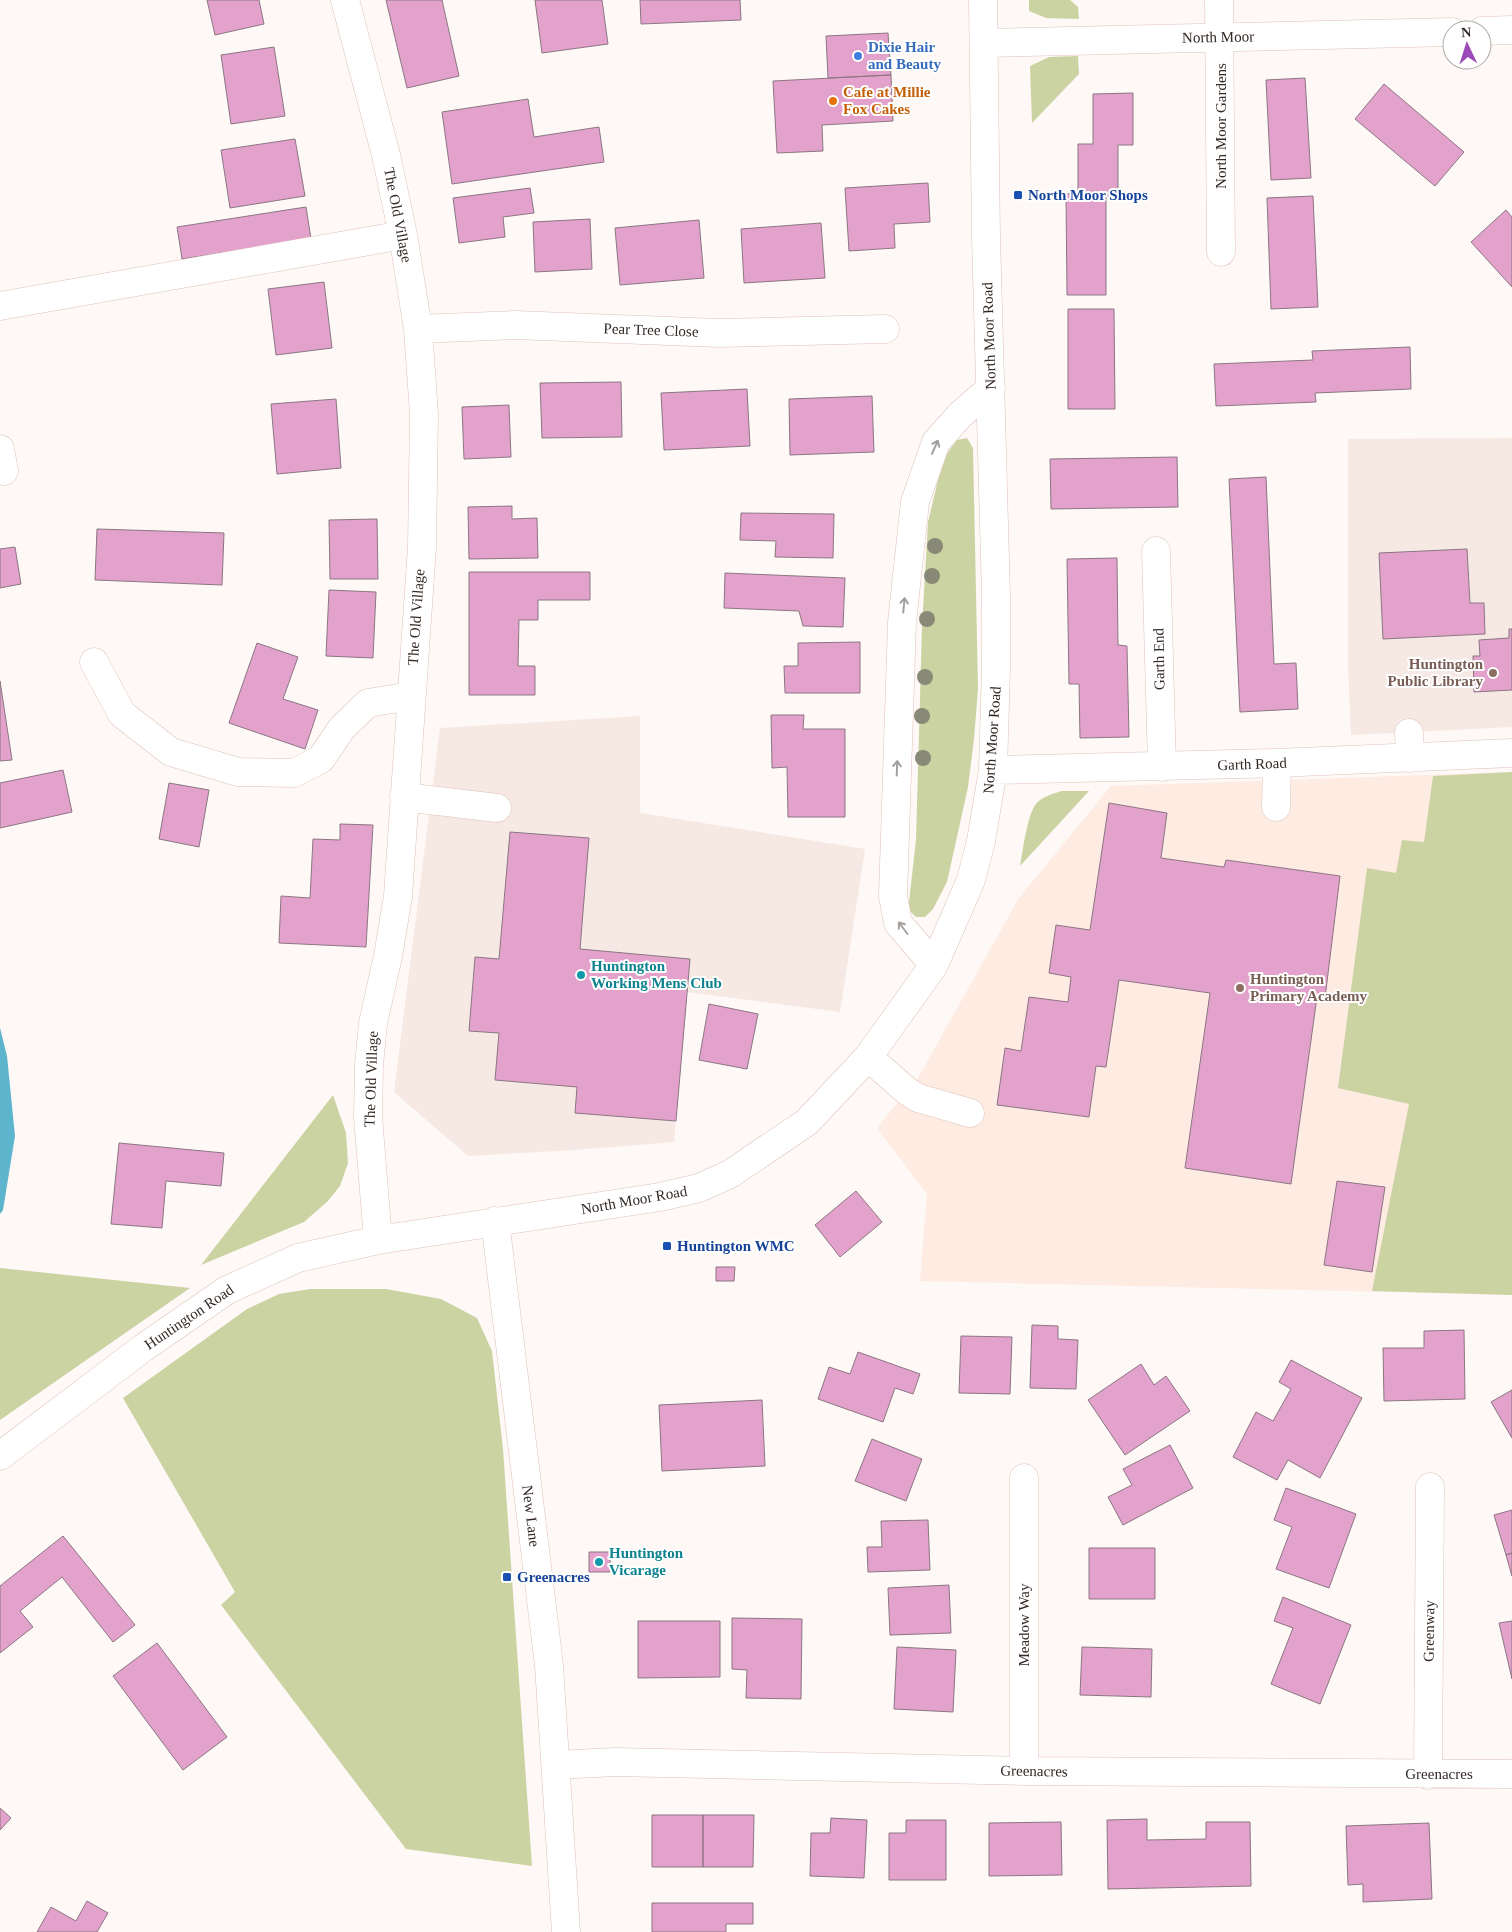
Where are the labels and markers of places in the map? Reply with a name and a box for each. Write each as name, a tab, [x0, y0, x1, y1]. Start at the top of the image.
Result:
place label: Dixie Hair and Beauty	[868, 39, 941, 72]
marker: Dixie Hair and Beauty	[852, 50, 864, 62]
place label: Cafe at Millie Fox Cakes	[843, 84, 931, 117]
marker: Cafe at Millie Fox Cakes	[827, 95, 839, 107]
place label: North Moor Shops	[1028, 187, 1148, 203]
marker: North Moor Shops	[1012, 189, 1024, 201]
place label: Huntington Public Library	[1388, 656, 1484, 689]
marker: Huntington Public Library	[1487, 667, 1499, 679]
place label: Huntington Working Mens Club	[591, 958, 722, 991]
marker: Huntington Working Mens Club	[575, 969, 587, 981]
place label: Huntington Primary Academy	[1250, 971, 1368, 1004]
marker: Huntington Primary Academy	[1234, 982, 1246, 994]
place label: Huntington WMC	[677, 1238, 795, 1254]
marker: Huntington WMC	[661, 1240, 673, 1252]
place label: Huntington Vicarage	[609, 1545, 684, 1578]
marker: Huntington Vicarage	[593, 1556, 605, 1568]
place label: Greenacres	[517, 1569, 590, 1585]
marker: Greenacres	[501, 1571, 513, 1583]

